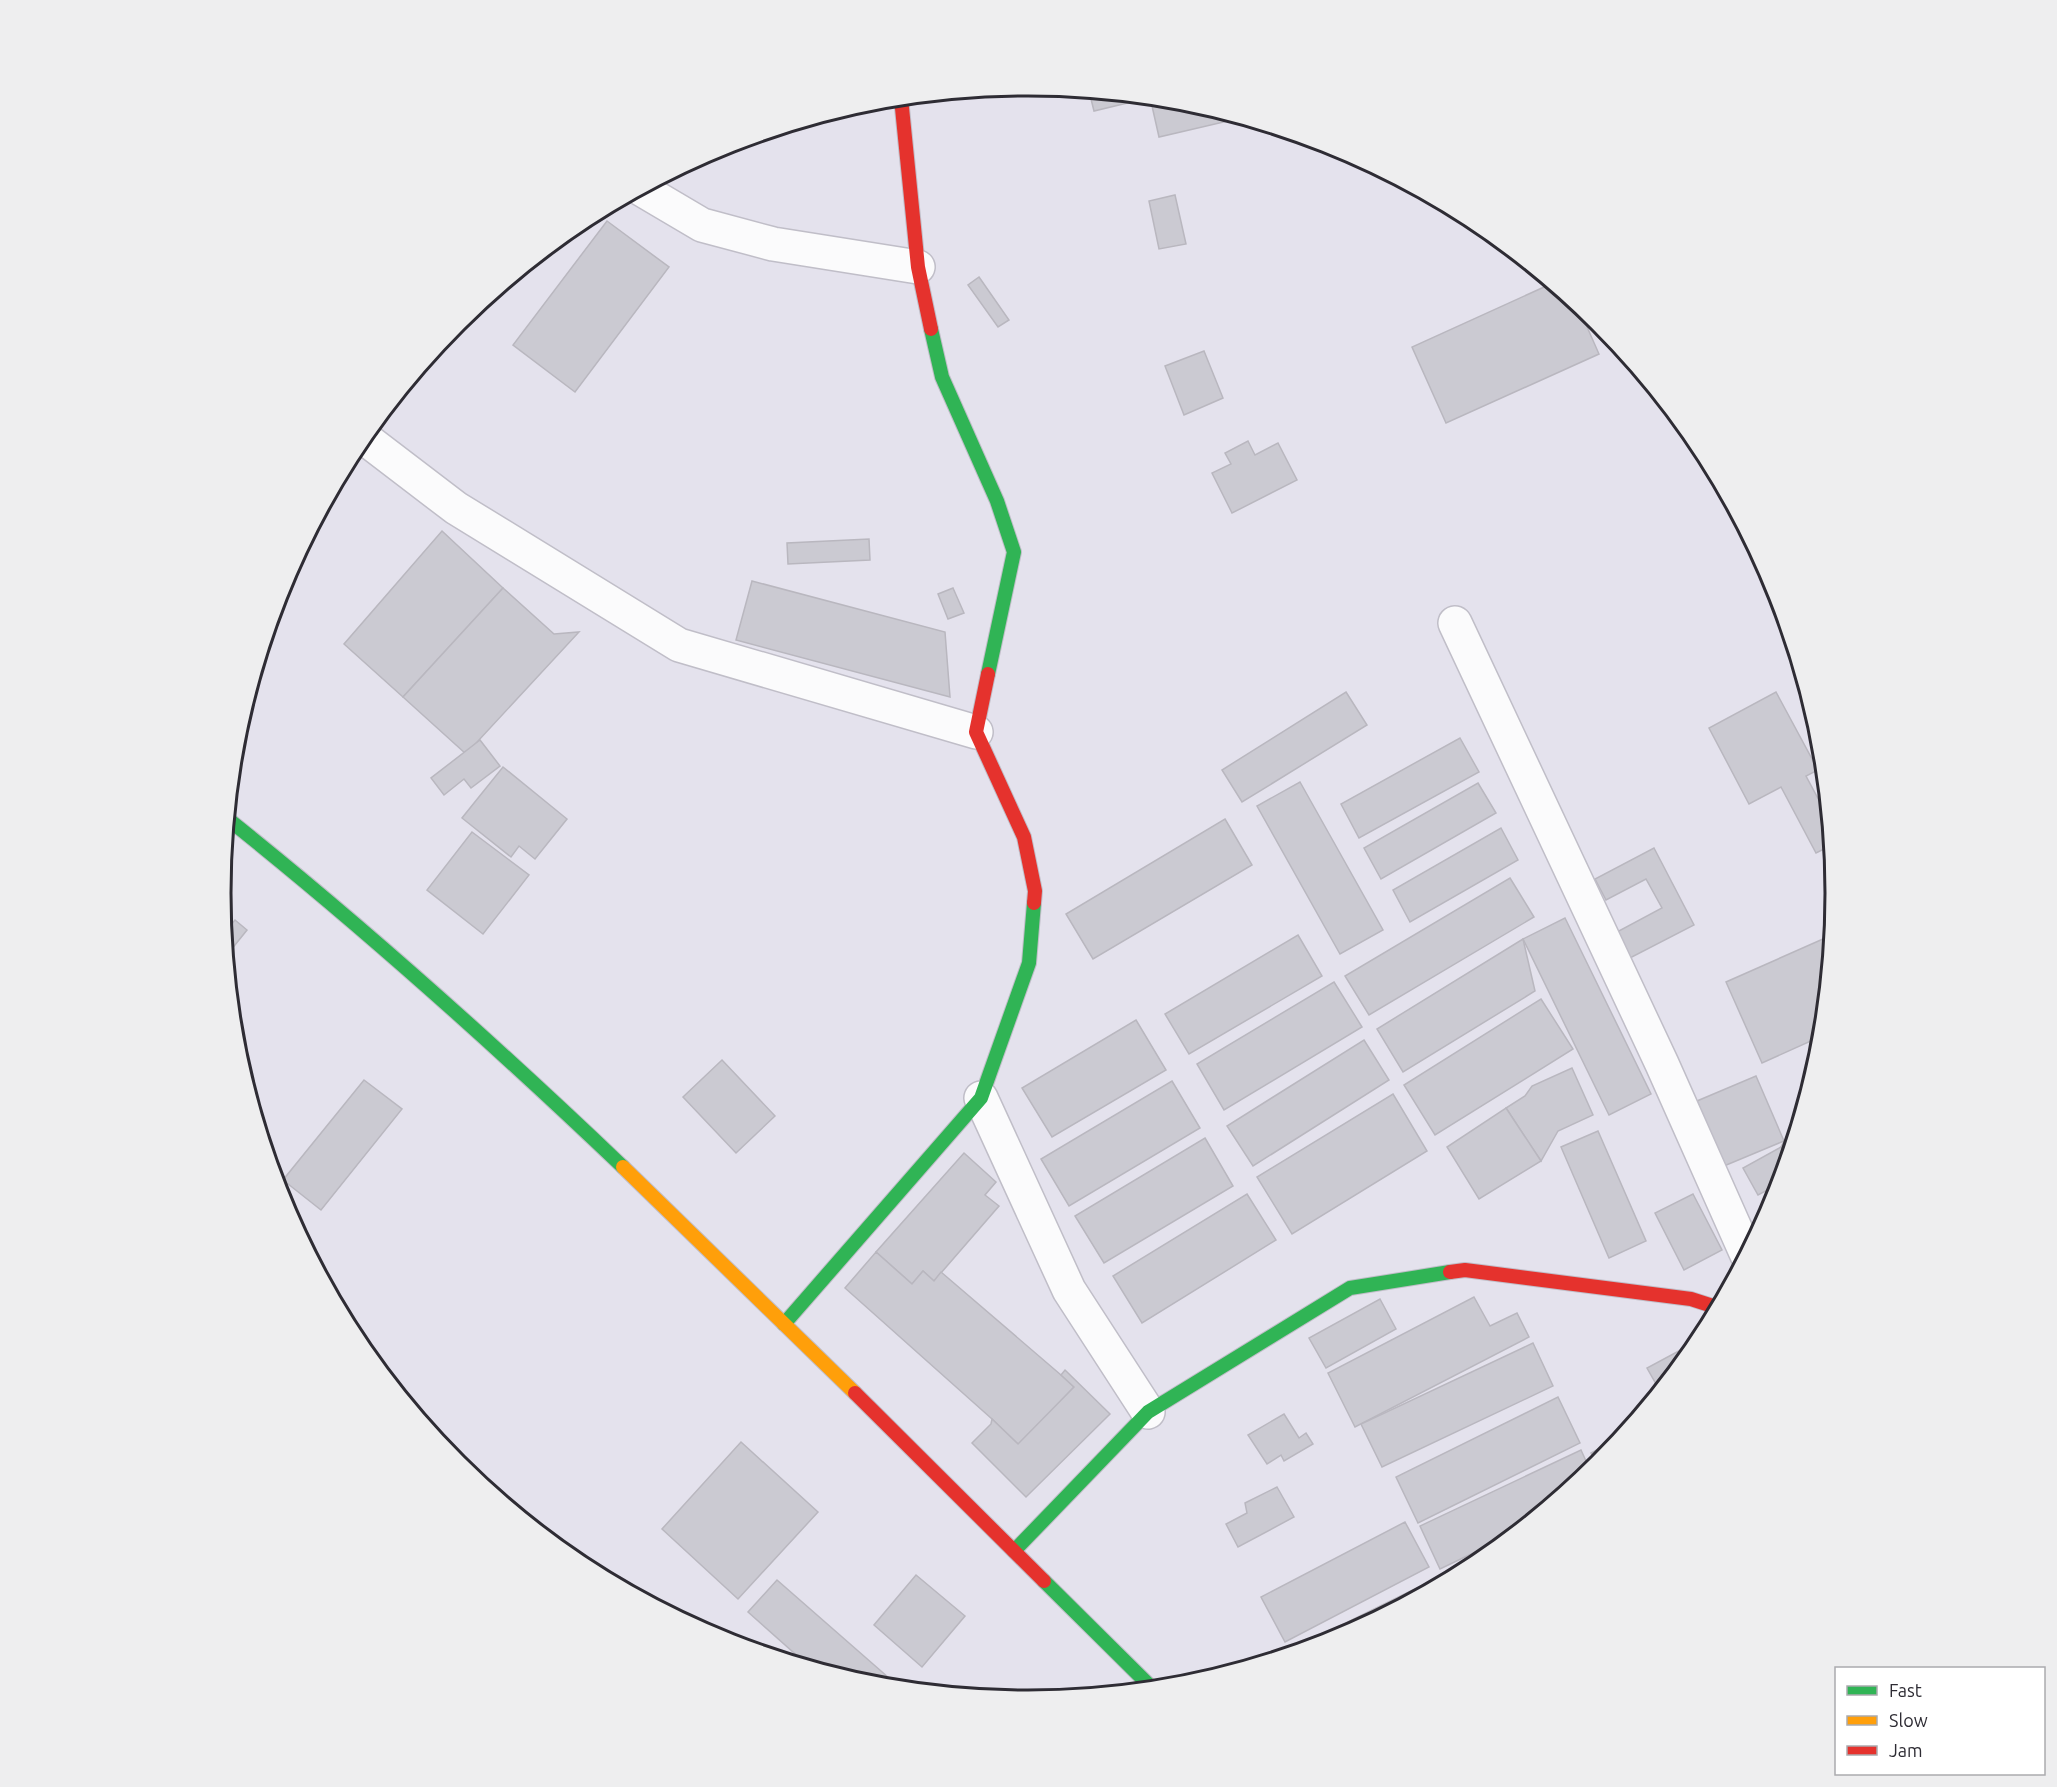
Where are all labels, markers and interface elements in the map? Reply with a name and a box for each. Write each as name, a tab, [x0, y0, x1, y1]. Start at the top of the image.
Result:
legend	[1835, 1667, 2045, 1775]
text: Fast	[1889, 1680, 1922, 1700]
text: Slow	[1889, 1710, 1928, 1730]
text: Jam	[1889, 1740, 1923, 1760]

